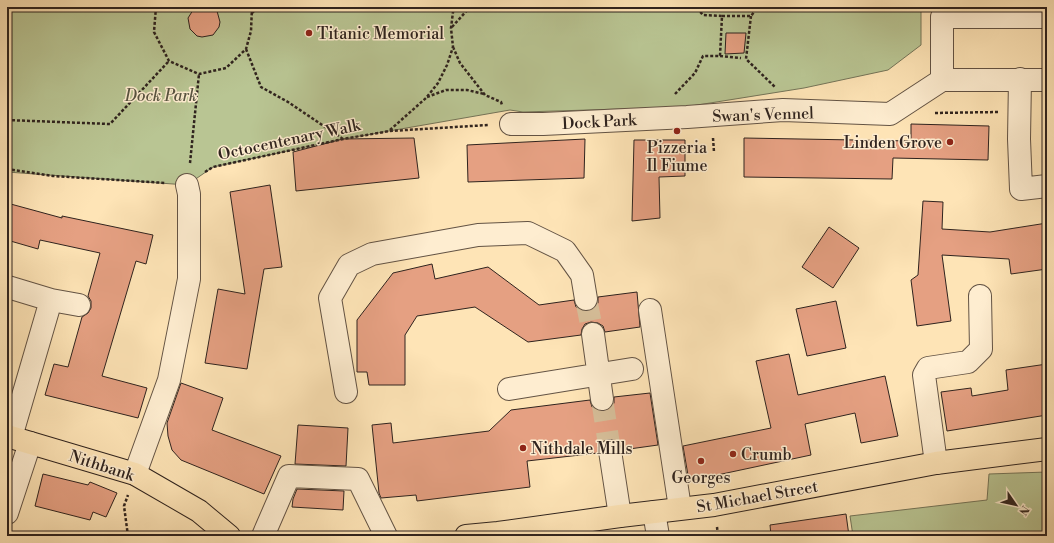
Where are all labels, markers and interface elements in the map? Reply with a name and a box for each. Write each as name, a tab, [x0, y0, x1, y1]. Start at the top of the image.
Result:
place label: Titanic Memorial	[317, 24, 444, 44]
marker: Titanic Memorial	[304, 28, 314, 38]
park label: Dock Park	[124, 86, 197, 106]
street label: Swan's Vennel	[712, 103, 814, 127]
street label: Dock Park	[561, 110, 638, 134]
street label: Octocentenary Walk	[216, 115, 364, 165]
marker: Pizzeria Il Fiume	[672, 126, 682, 136]
place label: Linden Grove	[844, 133, 942, 153]
marker: Linden Grove	[945, 137, 955, 147]
place label: Pizzeria Il Fiume	[647, 138, 708, 176]
place label: Nithdale Mills	[531, 439, 633, 459]
marker: Nithdale Mills	[518, 443, 528, 453]
place label: Crumb	[741, 445, 792, 465]
street label: Nithbank	[67, 446, 138, 486]
marker: Crumb	[728, 449, 738, 459]
marker: Georges	[696, 456, 706, 466]
place label: Georges	[672, 468, 730, 488]
street label: St Michael Street	[695, 476, 820, 517]
north arrow	[996, 485, 1036, 525]
text: N	[1015, 503, 1032, 518]

